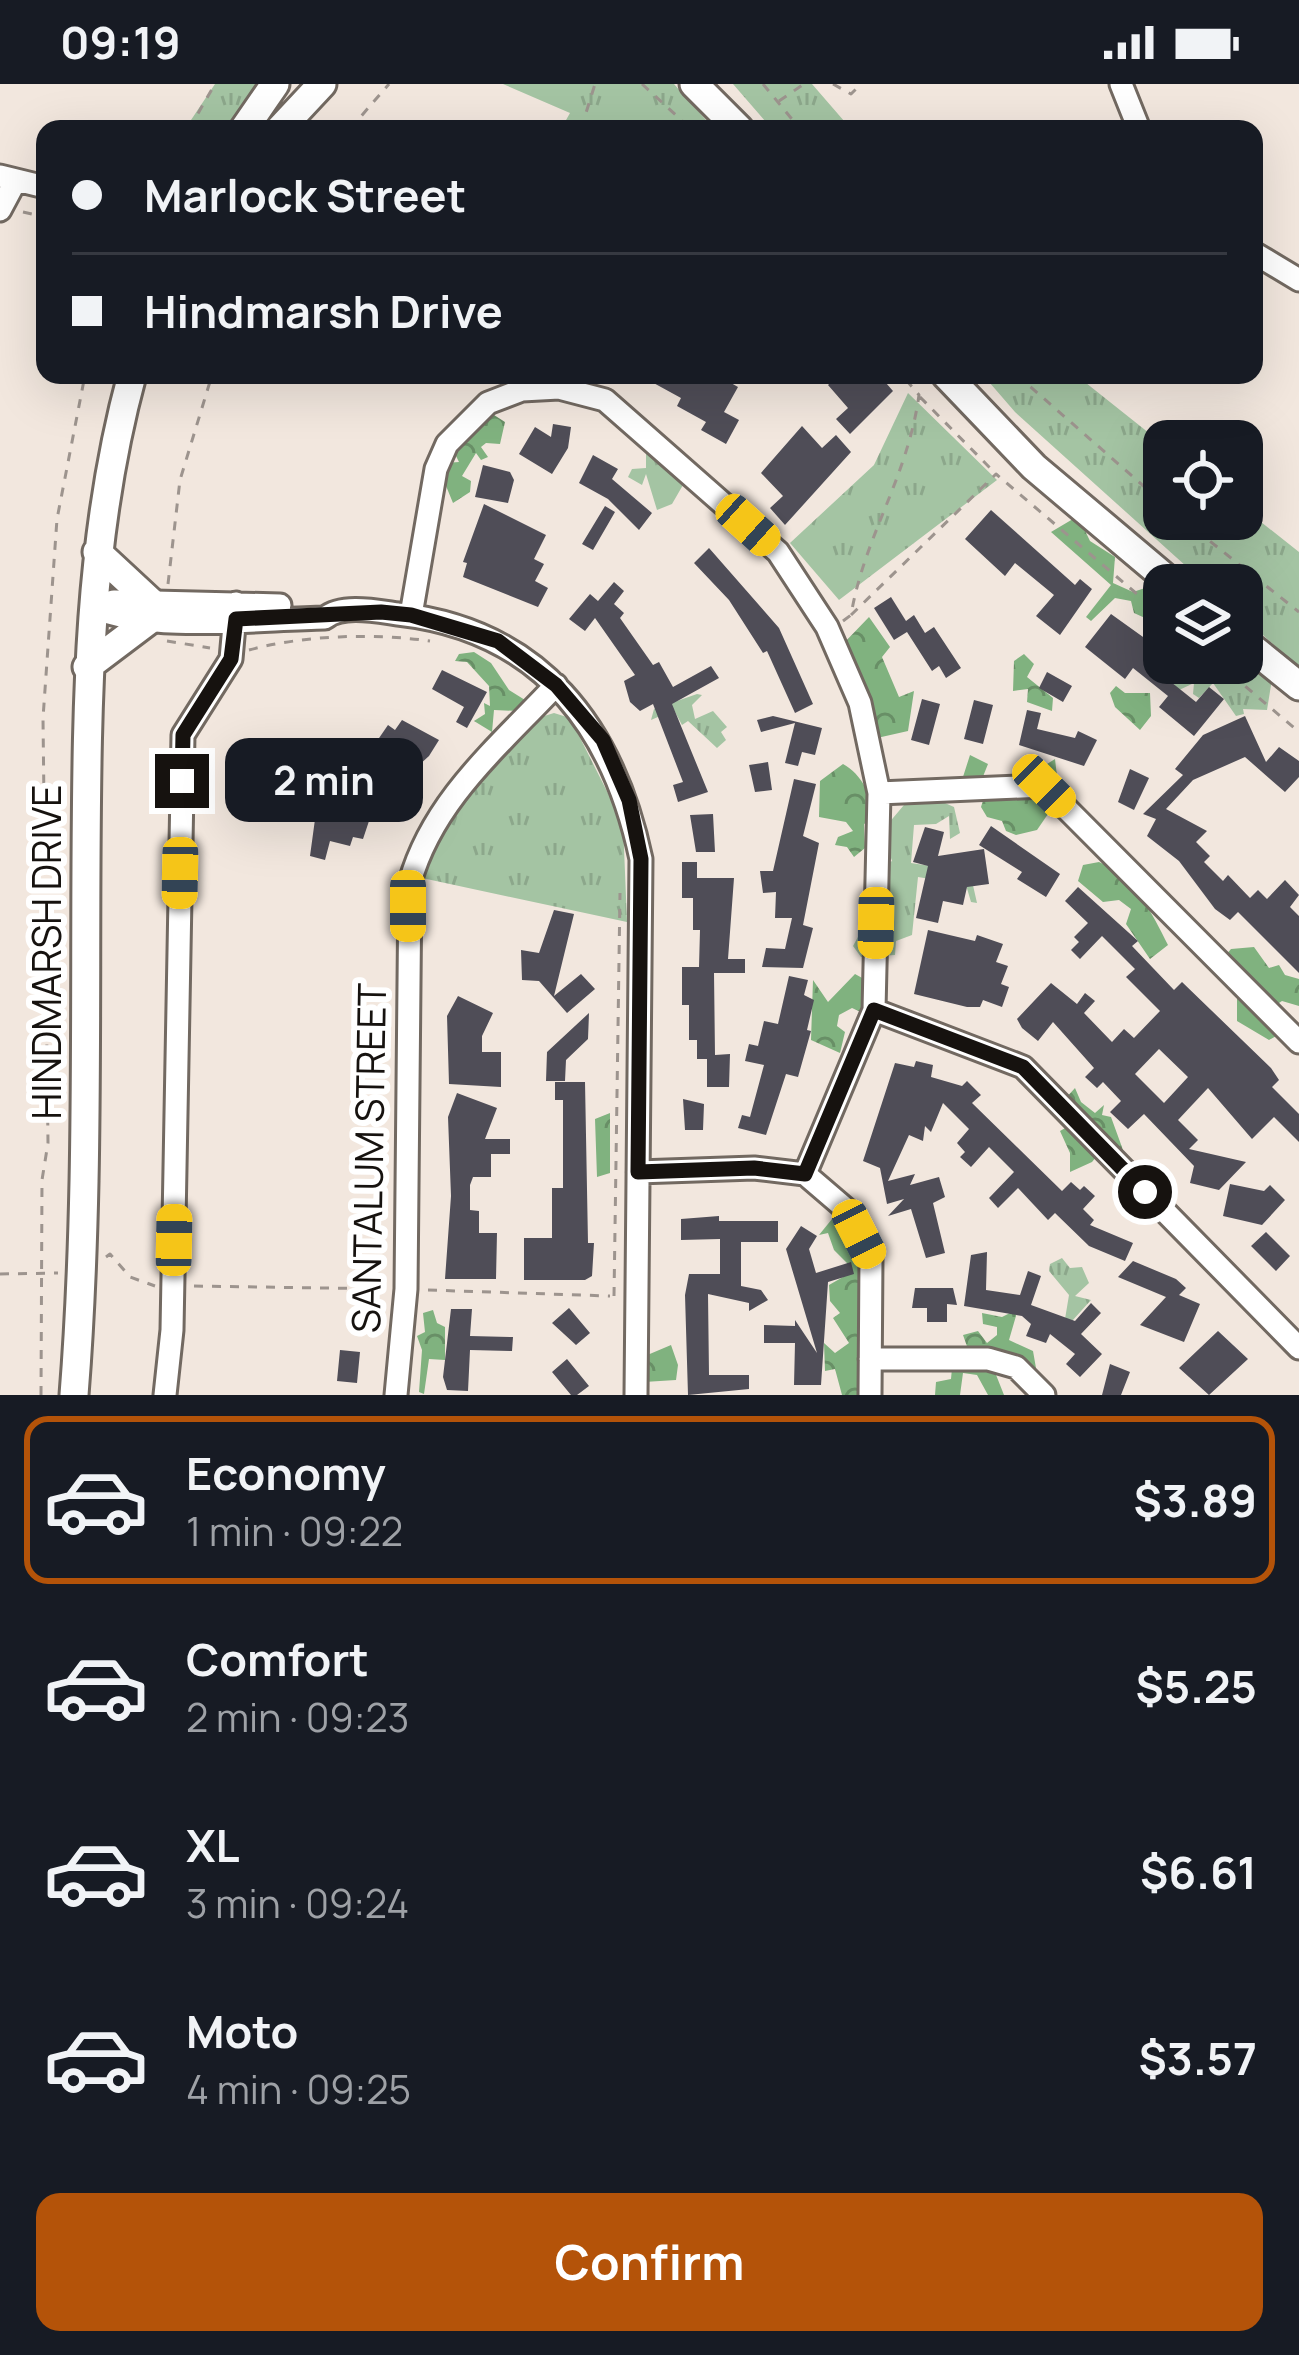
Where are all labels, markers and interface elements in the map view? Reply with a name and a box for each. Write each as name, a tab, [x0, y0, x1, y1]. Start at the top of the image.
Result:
text: 09:19	[60, 11, 181, 73]
text: Marlock Street	[144, 164, 466, 226]
text: Hindmarsh Drive	[144, 280, 503, 342]
map controls	[1143, 420, 1263, 684]
button: locate	[1143, 420, 1263, 540]
car	[709, 488, 787, 562]
button: layers	[1143, 564, 1263, 684]
callout: 2 min	[224, 739, 422, 823]
car	[1006, 748, 1082, 824]
text: 2 min	[273, 753, 375, 807]
route end	[155, 754, 209, 808]
street label: HINDMARSH DRIVE	[19, 785, 73, 1119]
car	[161, 837, 199, 909]
car	[390, 870, 426, 942]
car	[857, 887, 895, 959]
street label: SANTALUM STREET	[338, 982, 398, 1334]
route start	[1118, 1165, 1172, 1219]
car	[827, 1194, 891, 1274]
car	[155, 1204, 193, 1276]
text: Economy	[186, 1442, 386, 1504]
icon: car	[42, 1446, 150, 1554]
text: $3.89	[1133, 1469, 1257, 1531]
text: 1 min · 09:22	[186, 1504, 403, 1558]
text: Comfort	[186, 1628, 369, 1690]
icon: car	[42, 1632, 150, 1740]
text: $5.25	[1136, 1655, 1257, 1717]
text: 2 min · 09:23	[186, 1690, 409, 1744]
text: XL	[186, 1814, 240, 1876]
icon: car	[42, 1818, 150, 1926]
text: $6.61	[1140, 1841, 1257, 1903]
text: 3 min · 09:24	[186, 1876, 409, 1930]
text: Moto	[186, 2000, 298, 2062]
icon: car	[42, 2004, 150, 2112]
text: $3.57	[1139, 2027, 1257, 2089]
text: 4 min · 09:25	[186, 2062, 411, 2116]
button: Confirm	[36, 2193, 1263, 2331]

